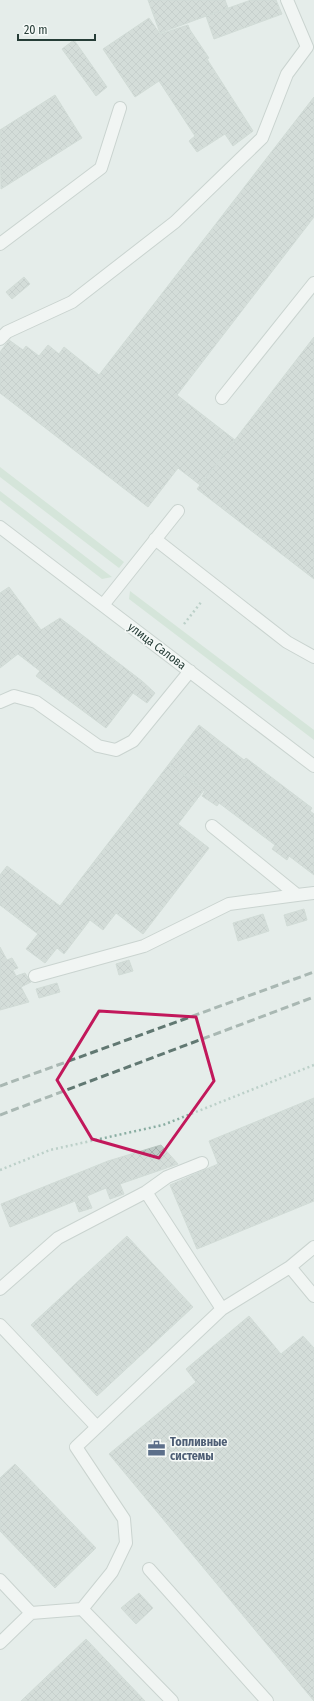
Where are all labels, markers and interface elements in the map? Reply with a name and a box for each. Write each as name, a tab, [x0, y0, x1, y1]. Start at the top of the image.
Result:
scale bar	[18, 16, 95, 42]
text: 20 m	[24, 23, 48, 37]
street label: улица Салова	[125, 620, 189, 672]
place label: Топливные системы	[170, 1435, 227, 1463]
office icon: Топливные системы	[147, 1439, 167, 1459]

